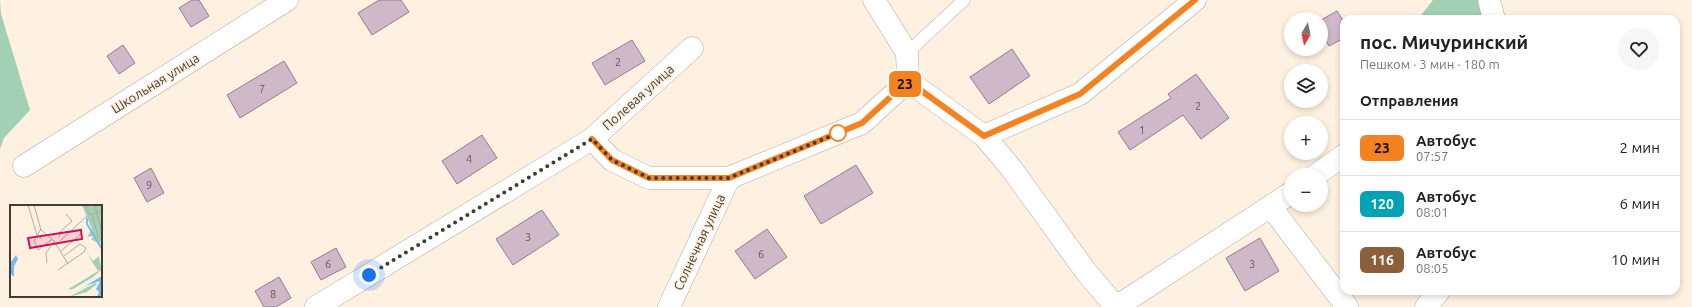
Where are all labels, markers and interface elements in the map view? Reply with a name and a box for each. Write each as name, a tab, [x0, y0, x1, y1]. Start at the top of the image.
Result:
north arrow	[1284, 12, 1328, 56]
map controls	[1284, 12, 1328, 212]
button: heart	[1618, 28, 1660, 70]
text: пос. Мичуринский	[1360, 31, 1528, 53]
street label: Школьная улица	[109, 50, 201, 116]
house number: 2	[615, 56, 621, 68]
text: Пешком · 3 мин · 180 m	[1360, 57, 1500, 71]
street label: Полевая улица	[600, 61, 676, 133]
button: layers	[1284, 64, 1328, 108]
line badge: 23	[887, 71, 923, 97]
text: 23	[897, 76, 913, 92]
house number: 7	[259, 83, 265, 95]
text: Отправления	[1360, 92, 1459, 109]
house number: 2	[1195, 100, 1201, 112]
button: +	[1284, 116, 1328, 160]
unlabelled marker	[829, 124, 847, 142]
house number: 1	[1139, 124, 1145, 136]
text: Автобус	[1416, 132, 1476, 149]
text: 2 мин	[1620, 139, 1660, 156]
text: 23	[1374, 140, 1390, 156]
text: 07:57	[1416, 149, 1449, 163]
house number: 4	[466, 153, 472, 165]
button: −	[1284, 168, 1328, 212]
house number: 9	[146, 179, 152, 191]
text: Автобус	[1416, 188, 1476, 205]
street label: Солнечная улица	[671, 192, 727, 292]
text: 6 мин	[1620, 195, 1660, 212]
text: 120	[1370, 196, 1394, 212]
inset map	[10, 205, 102, 297]
text: 08:01	[1416, 205, 1449, 219]
house number: 3	[525, 231, 531, 243]
text: Автобус	[1416, 244, 1476, 261]
house number: 6	[758, 248, 764, 260]
text: 10 мин	[1611, 251, 1660, 268]
text: 116	[1370, 252, 1394, 268]
house number: 6	[325, 258, 331, 270]
house number: 3	[1249, 258, 1255, 270]
text: 08:05	[1416, 261, 1449, 275]
your location	[359, 265, 379, 285]
house number: 8	[270, 288, 276, 300]

